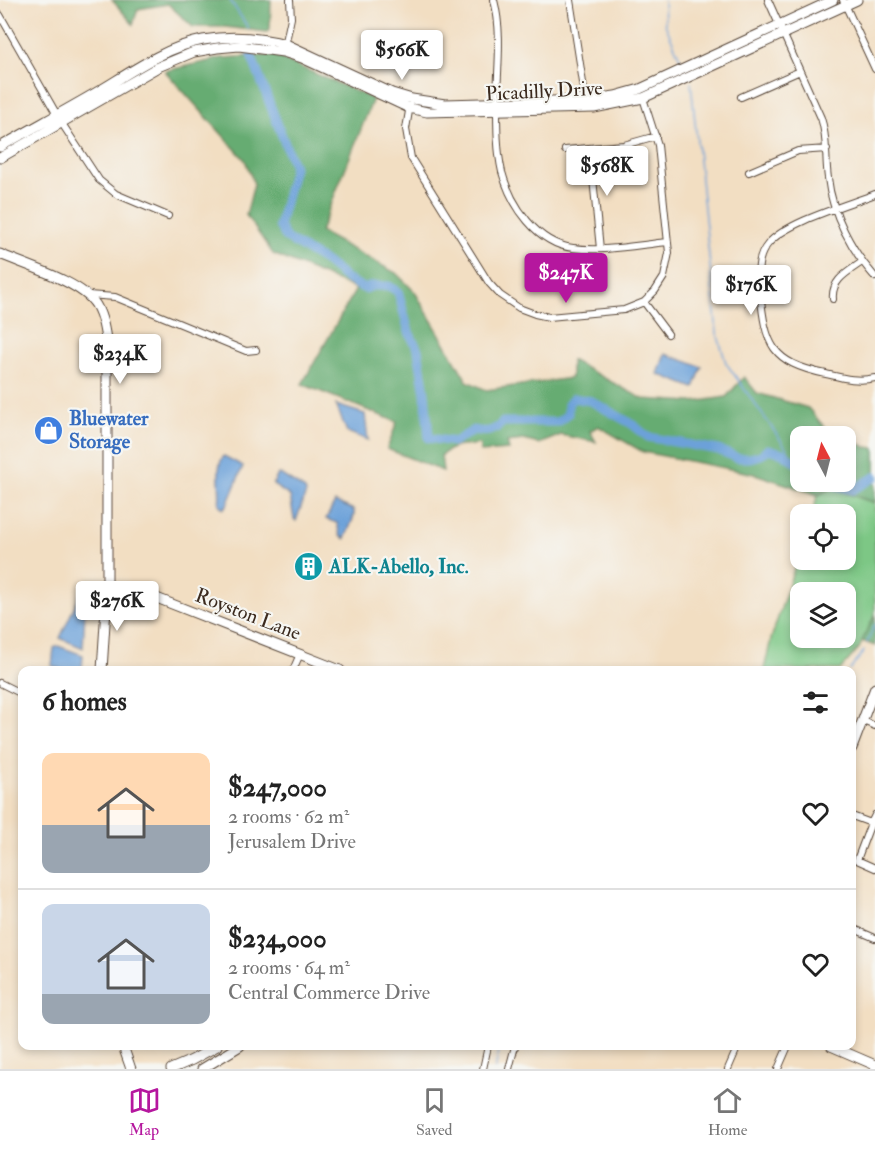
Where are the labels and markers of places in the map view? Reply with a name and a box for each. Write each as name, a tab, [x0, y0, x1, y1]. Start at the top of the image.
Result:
pin: $566K	[360, 30, 444, 81]
pin: $568K	[565, 146, 649, 197]
pin: $247K	[524, 253, 608, 304]
pin: $176K	[709, 265, 793, 316]
pin: $234K	[78, 334, 162, 385]
place label: Bluewater Storage	[69, 406, 149, 455]
shop icon: Bluewater Storage	[32, 414, 64, 446]
building icon: ALK-Abello, Inc.	[292, 550, 324, 582]
place label: ALK-Abello, Inc.	[328, 554, 469, 579]
pin: $276K	[75, 581, 159, 632]

